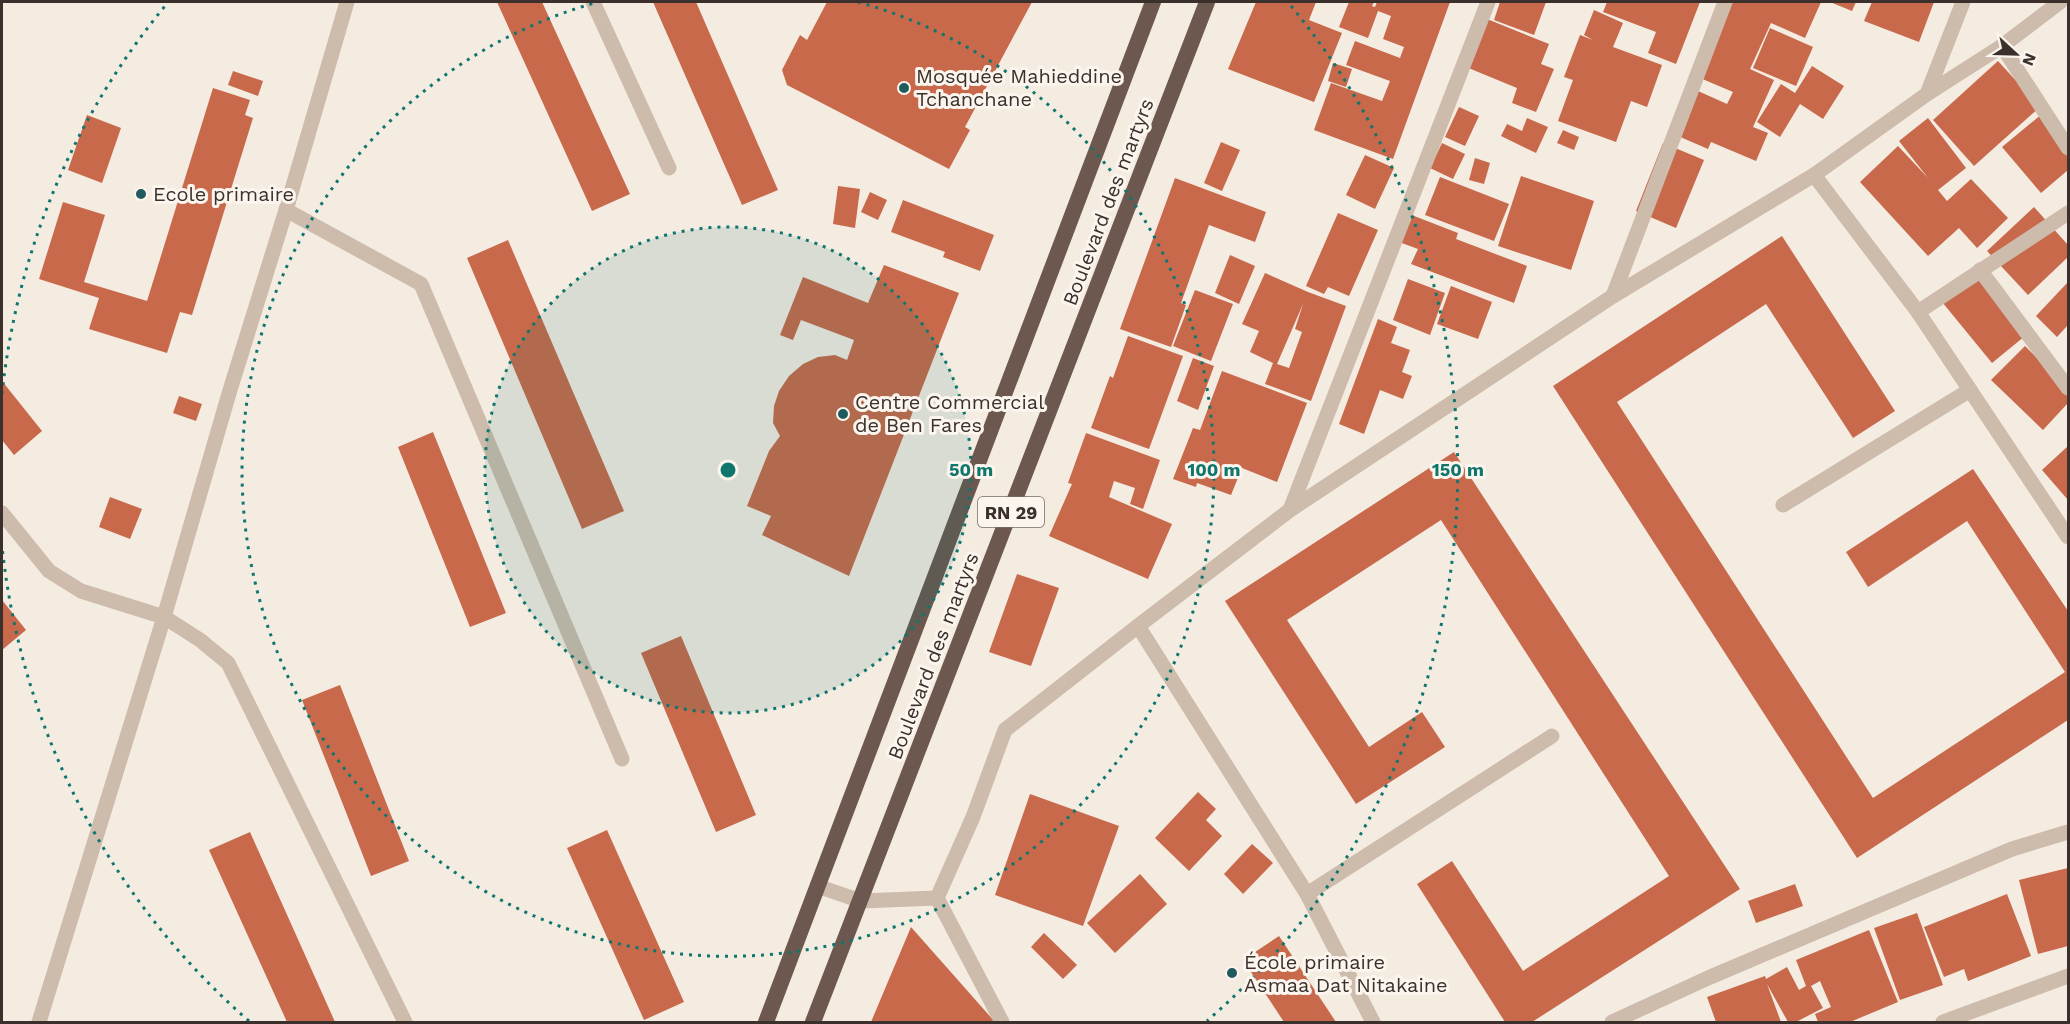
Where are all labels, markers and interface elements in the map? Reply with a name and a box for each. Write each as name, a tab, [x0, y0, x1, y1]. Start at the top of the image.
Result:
north arrow	[1986, 24, 2046, 84]
text: N	[2018, 50, 2040, 68]
place label: Mosquée Mahieddine Tchanchane	[916, 64, 1122, 111]
marker: Mosquée Mahieddine Tchanchane	[897, 81, 911, 95]
street label: Boulevard des martyrs	[1057, 95, 1159, 309]
place label: Ecole primaire	[153, 182, 294, 206]
marker: Ecole primaire	[134, 187, 148, 201]
place label: Centre Commercial de Ben Fares	[855, 390, 1044, 437]
marker: Centre Commercial de Ben Fares	[836, 407, 850, 421]
text: 50 m	[949, 459, 993, 480]
text: 100 m	[1187, 459, 1241, 480]
text: 150 m	[1432, 459, 1484, 480]
centre of rings	[718, 460, 738, 480]
road number: RN 29	[978, 497, 1044, 527]
street label: Boulevard des martyrs	[882, 549, 984, 763]
place label: École primaire Asmaa Dat Nitakaine	[1244, 950, 1448, 997]
marker: École primaire Asmaa Dat Nitakaine	[1225, 966, 1239, 980]

